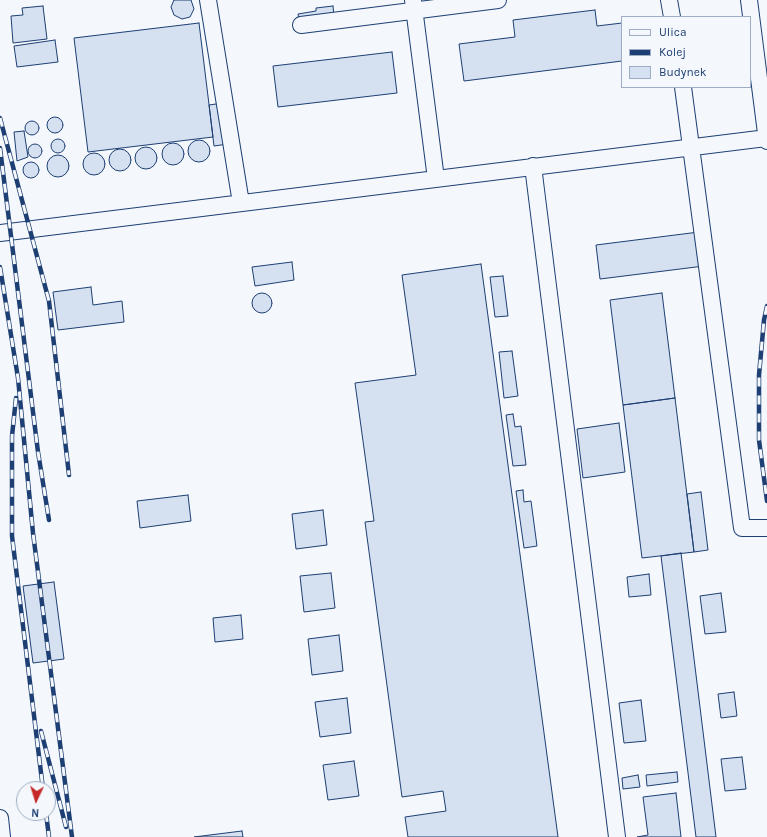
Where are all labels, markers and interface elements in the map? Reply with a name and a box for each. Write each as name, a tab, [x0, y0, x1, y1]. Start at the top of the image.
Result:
legend	[621, 16, 751, 88]
text: Ulica	[659, 25, 687, 39]
text: Kolej	[659, 45, 686, 59]
text: Budynek	[659, 65, 707, 79]
north arrow	[16, 781, 56, 821]
text: N	[31, 806, 40, 819]

